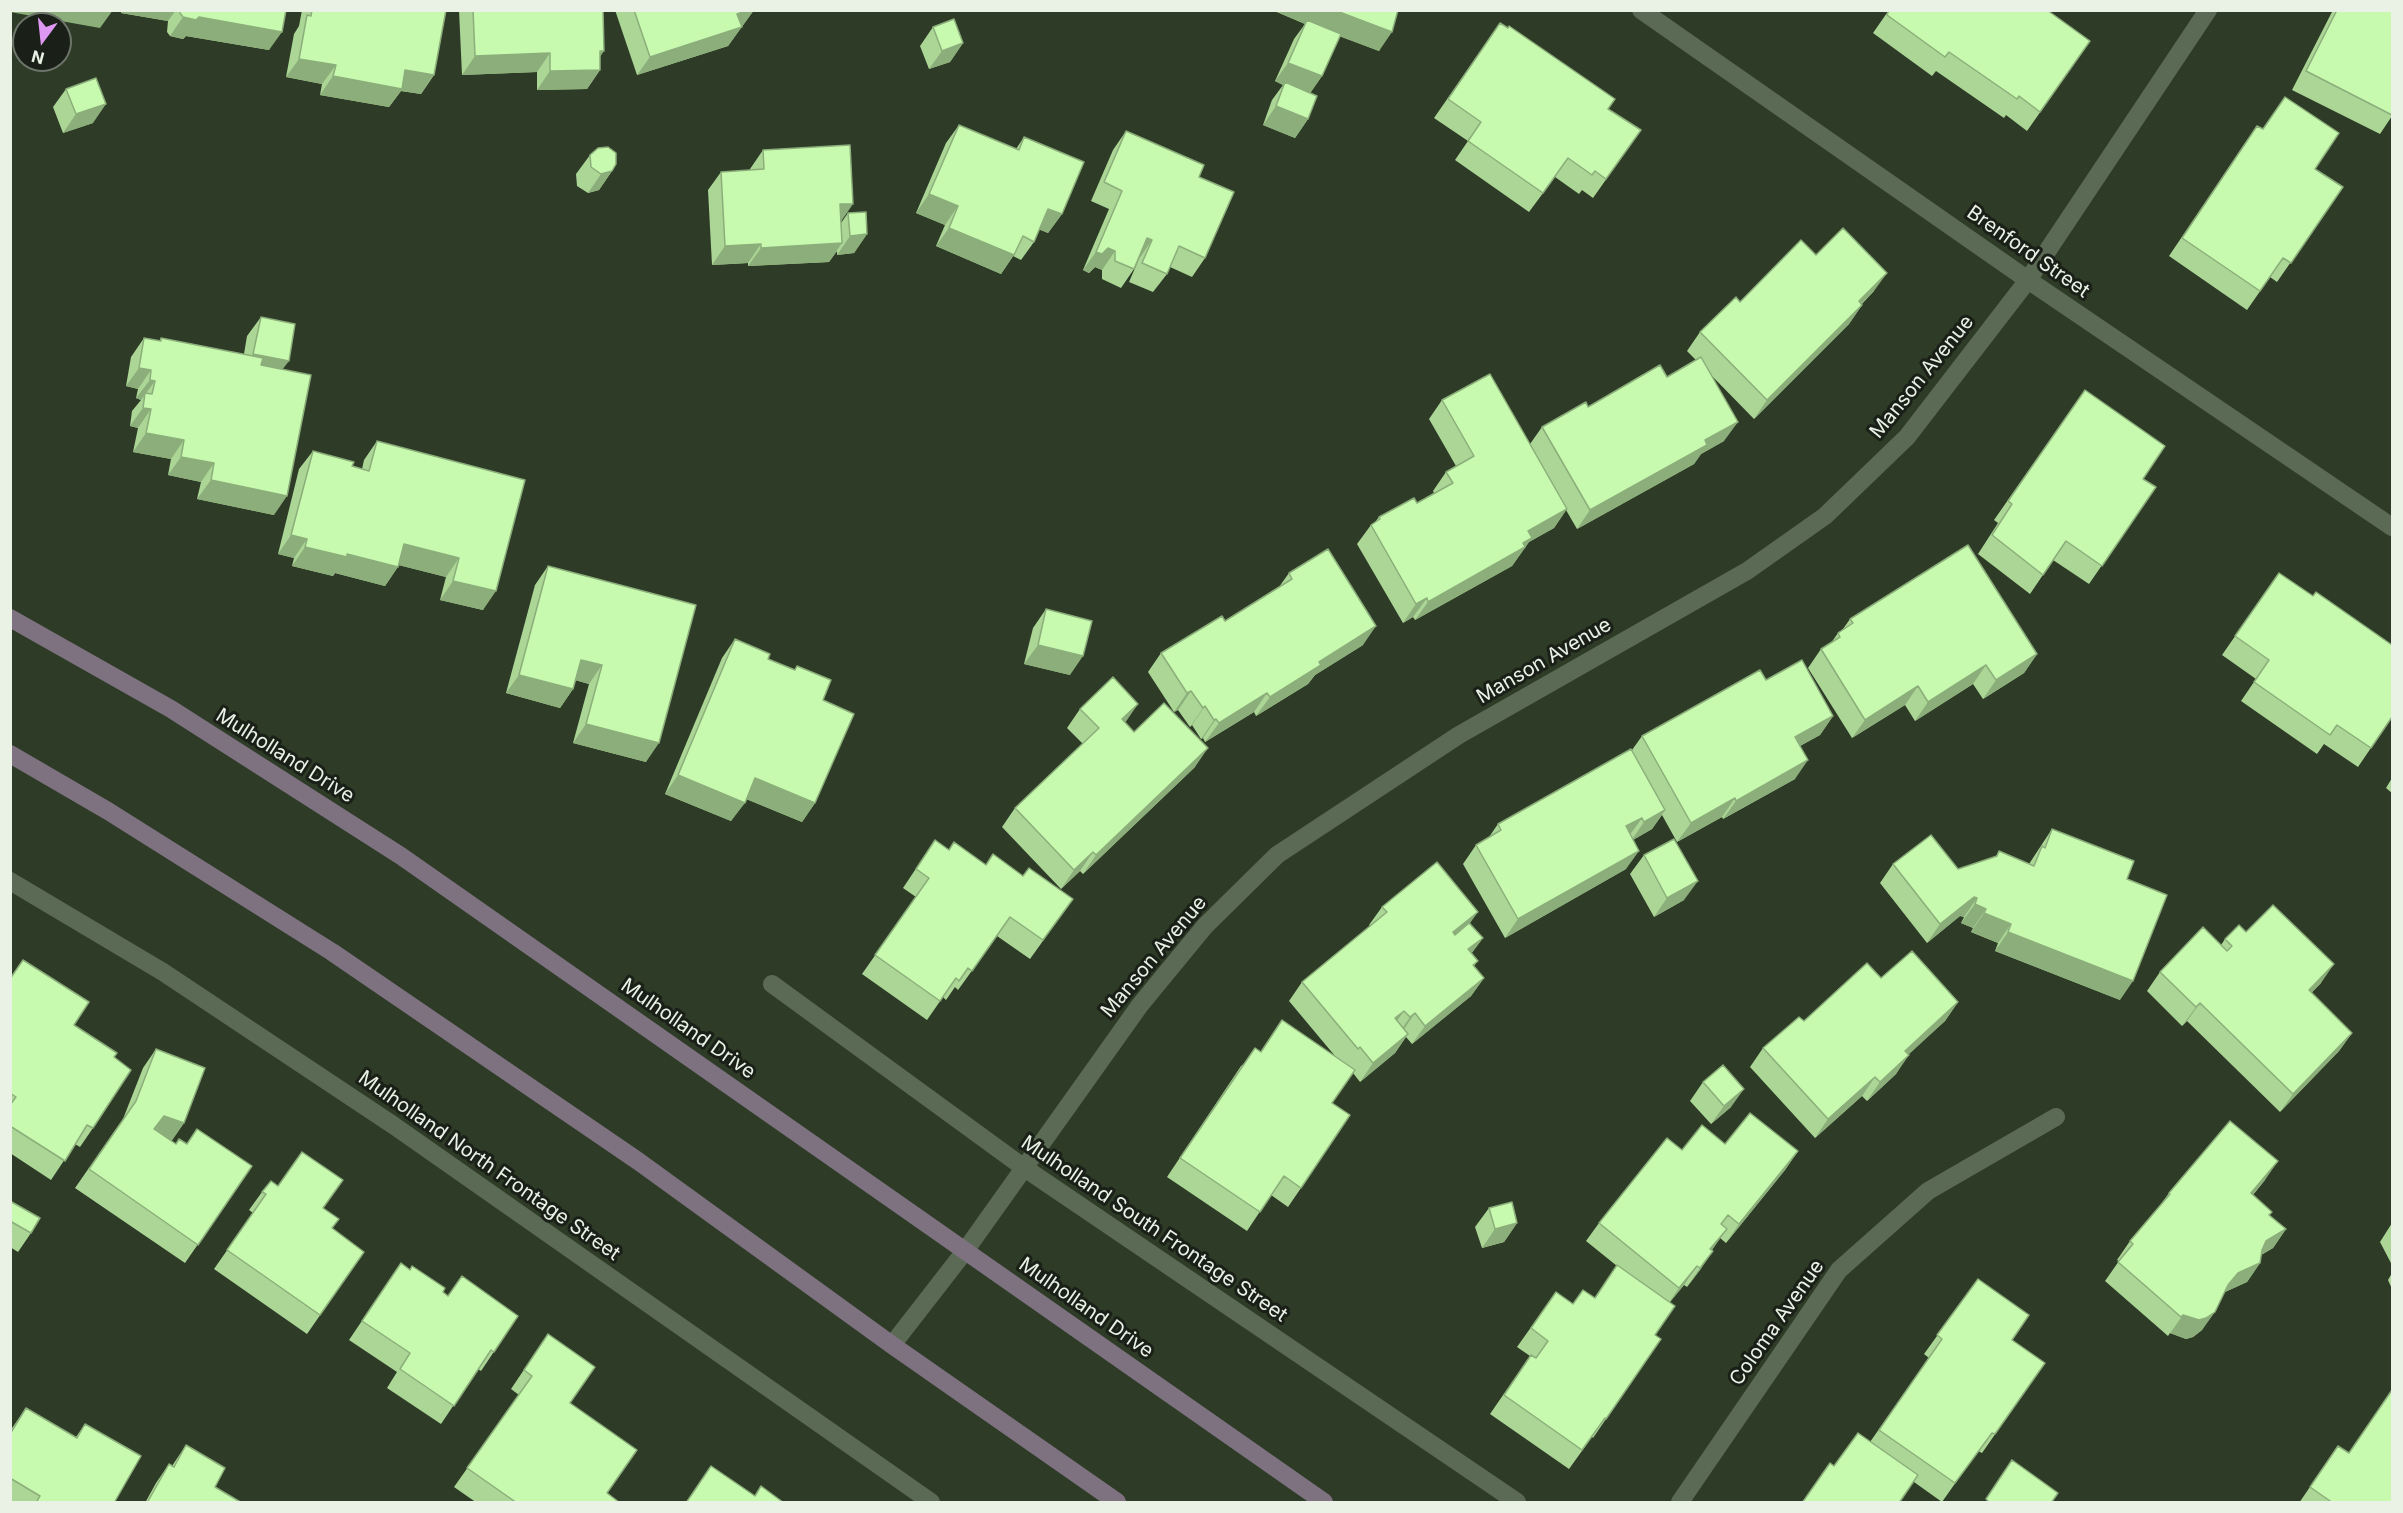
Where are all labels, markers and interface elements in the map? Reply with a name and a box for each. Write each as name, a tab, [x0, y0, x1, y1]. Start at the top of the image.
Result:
north arrow	[12, 12, 72, 72]
text: N	[29, 46, 46, 69]
street label: Brenford Street	[1962, 201, 2094, 303]
street label: Manson Avenue	[1865, 311, 1979, 443]
street label: Manson Avenue	[1472, 613, 1616, 709]
street label: Mulholland Drive	[211, 704, 359, 808]
street label: Manson Avenue	[1096, 891, 1212, 1023]
street label: Mulholland Drive	[616, 974, 760, 1084]
street label: Mulholland North Frontage Street	[353, 1066, 625, 1266]
street label: Mulholland South Frontage Street	[1016, 1131, 1292, 1327]
street label: Mulholland Drive	[1014, 1253, 1158, 1363]
street label: Coloma Avenue	[1725, 1255, 1829, 1391]

